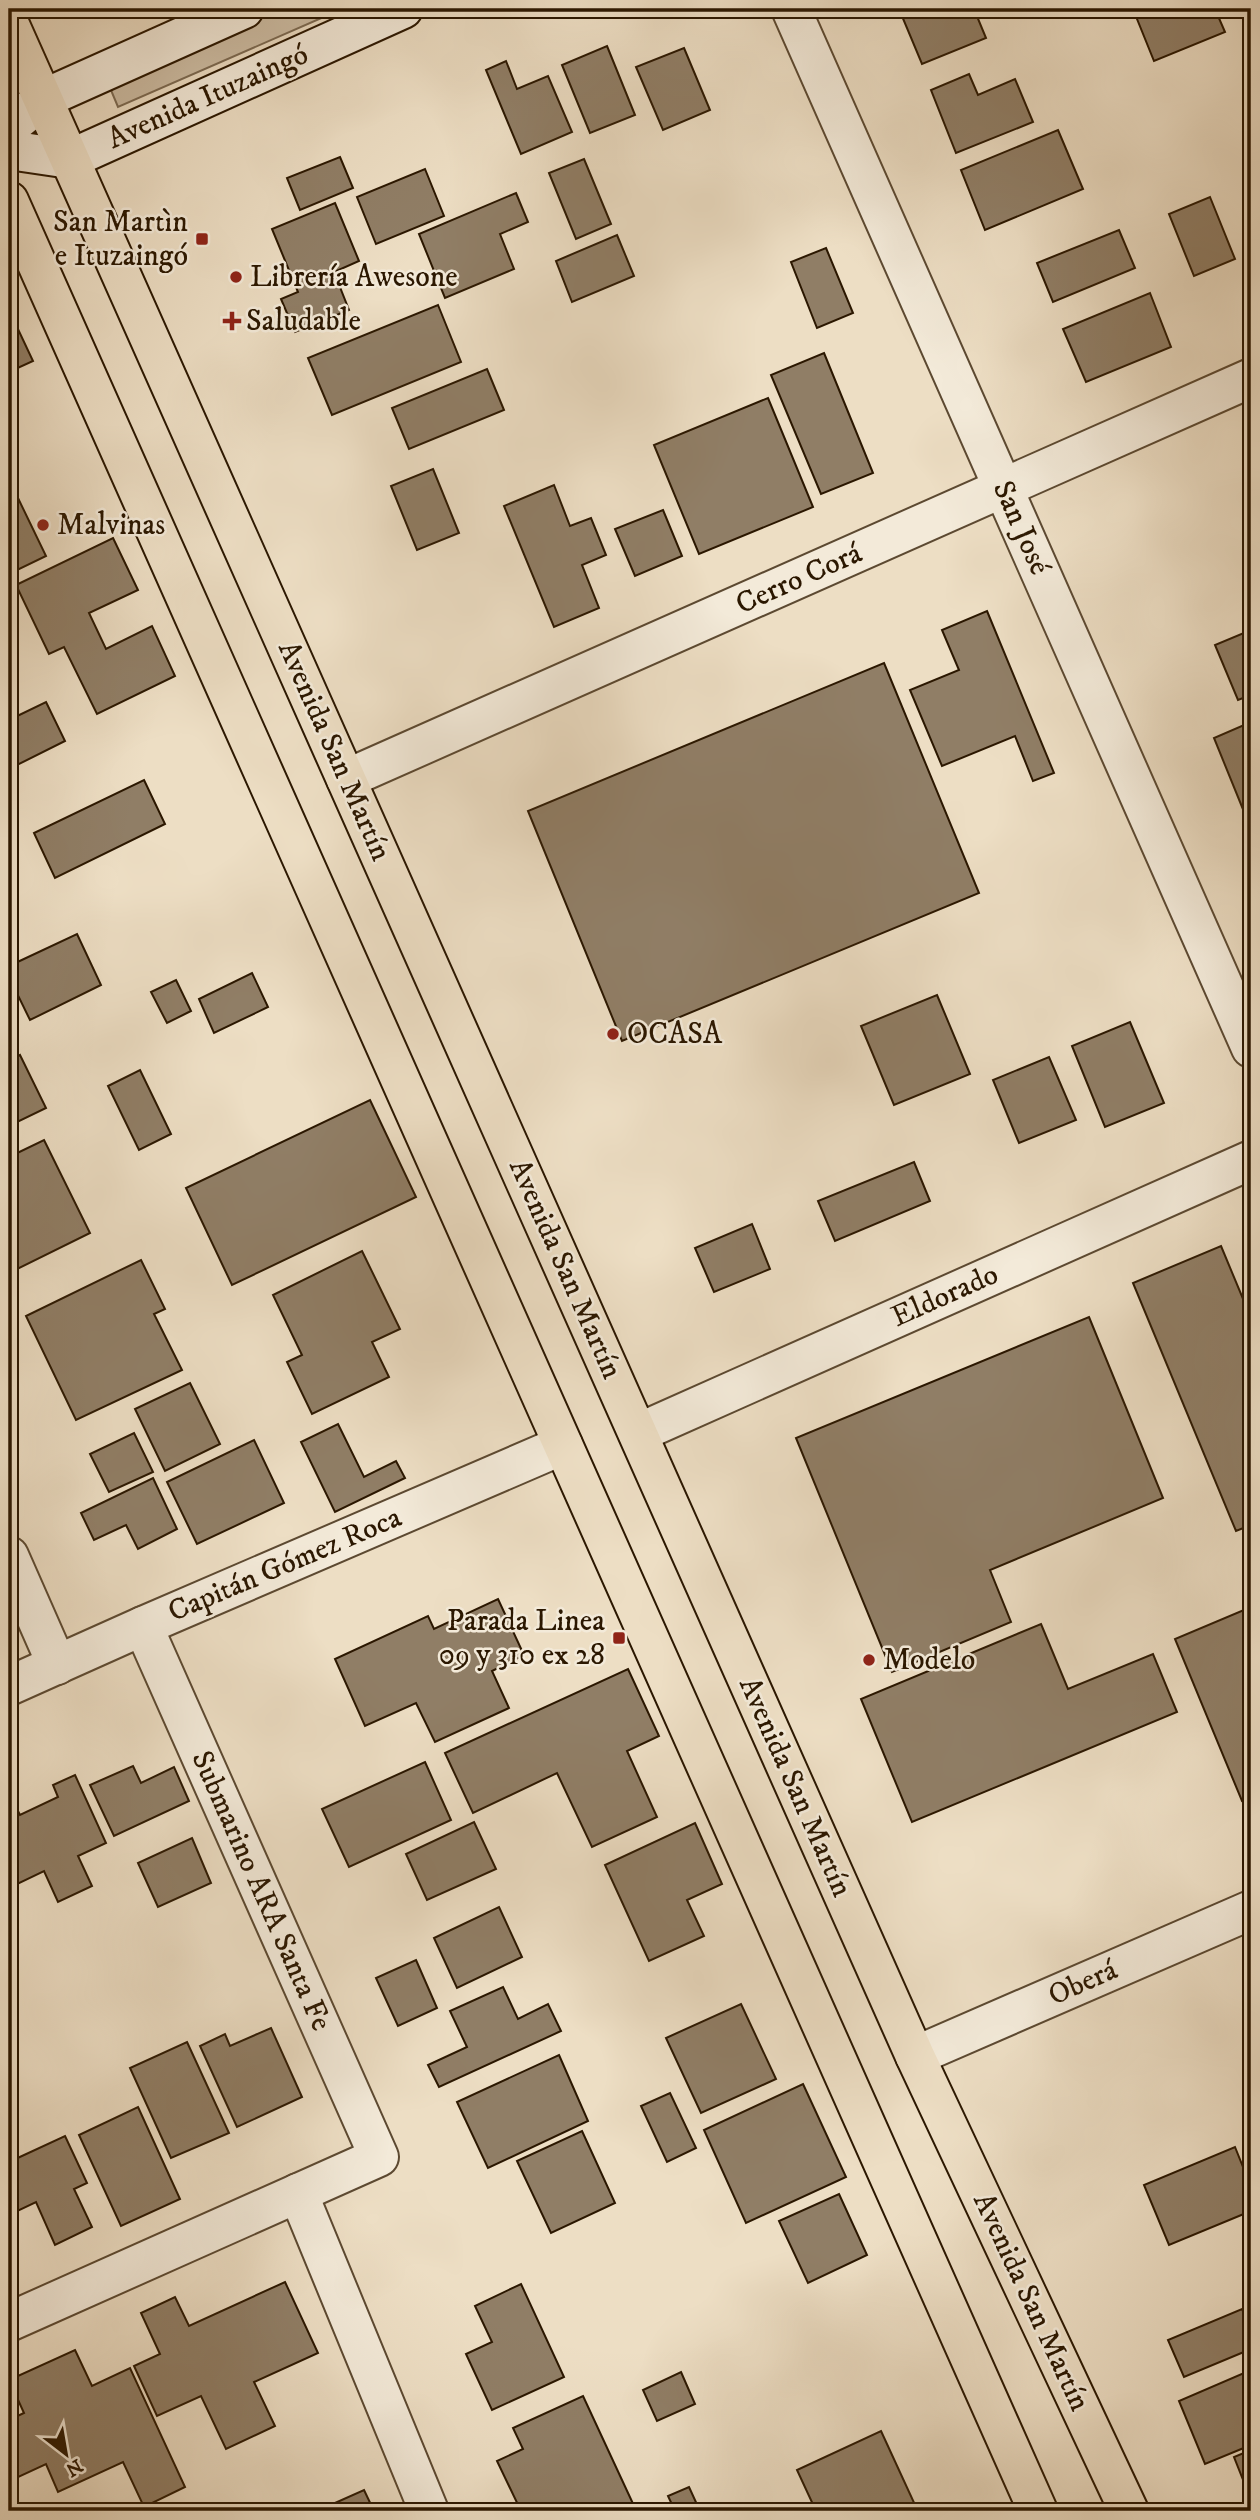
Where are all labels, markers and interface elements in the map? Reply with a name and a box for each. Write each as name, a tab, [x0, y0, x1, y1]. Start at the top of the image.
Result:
street label: Avenida Ituzaingó	[102, 36, 314, 158]
place label: San Martìn e Ituzaingó	[53, 204, 188, 275]
marker: San Martìn e Ituzaingó	[194, 231, 210, 247]
place label: Librería Awesone	[250, 259, 458, 296]
marker: Librería Awesone	[228, 269, 244, 285]
place label: Saludable	[246, 303, 361, 340]
marker: Saludable	[224, 313, 240, 329]
street label: San José	[984, 475, 1058, 581]
place label: Malvinas	[57, 507, 165, 544]
marker: Malvinas	[35, 517, 51, 533]
street label: Cerro Corá	[730, 535, 868, 623]
street label: Avenida San Martín	[269, 635, 399, 867]
place label: OCASA	[627, 1016, 723, 1053]
marker: OCASA	[605, 1026, 621, 1042]
street label: Avenida San Martín	[500, 1153, 630, 1385]
street label: Eldorado	[886, 1256, 1004, 1336]
street label: Capitán Gómez Roca	[163, 1499, 407, 1631]
place label: Parada Linea 09 y 310 ex 28	[439, 1603, 605, 1674]
marker: Parada Linea 09 y 310 ex 28	[611, 1630, 627, 1646]
place label: Modelo	[883, 1642, 975, 1679]
marker: Modelo	[861, 1652, 877, 1668]
street label: Avenida San Martín	[730, 1671, 860, 1903]
street label: Submarino ARA Santa Fe	[183, 1745, 339, 2037]
street label: Oberá	[1043, 1951, 1123, 2014]
street label: Avenida San Martín	[964, 2187, 1098, 2417]
north arrow	[32, 2418, 102, 2488]
text: N	[61, 2453, 87, 2481]

